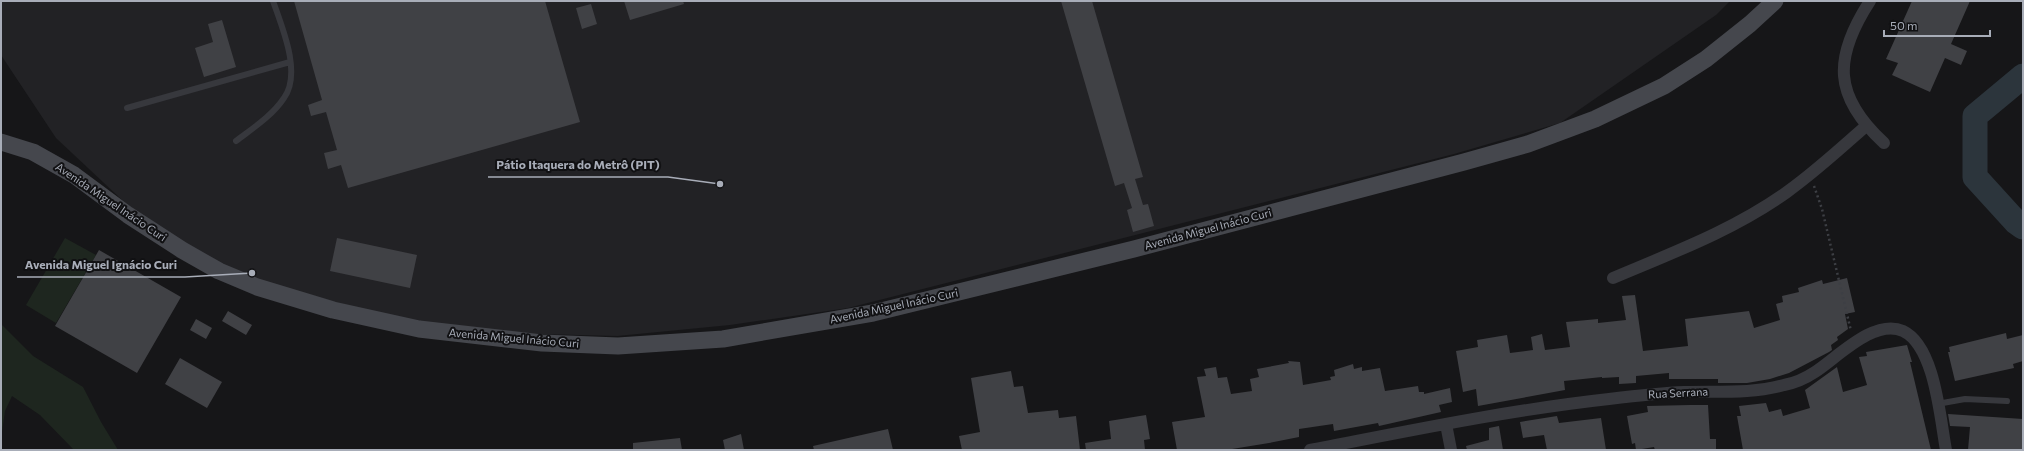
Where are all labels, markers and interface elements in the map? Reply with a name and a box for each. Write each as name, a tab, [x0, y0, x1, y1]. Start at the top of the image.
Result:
scale bar	[1884, 12, 1990, 38]
text: 50 m	[1890, 18, 1918, 32]
callout: Pátio Itaquera do Metrô (PIT)	[488, 153, 668, 177]
text: Pátio Itaquera do Metrô (PIT)	[496, 157, 660, 171]
street label: Avenida Miguel Inácio Curi	[53, 160, 169, 244]
street label: Avenida Miguel Inácio Curi	[1143, 205, 1273, 252]
callout: Avenida Miguel Ignácio Curi	[17, 253, 185, 277]
text: Avenida Miguel Ignácio Curi	[25, 257, 177, 271]
street label: Avenida Miguel Inácio Curi	[829, 286, 959, 325]
street label: Avenida Miguel Inácio Curi	[448, 325, 580, 350]
street label: Rua Serrana	[1648, 384, 1708, 401]

